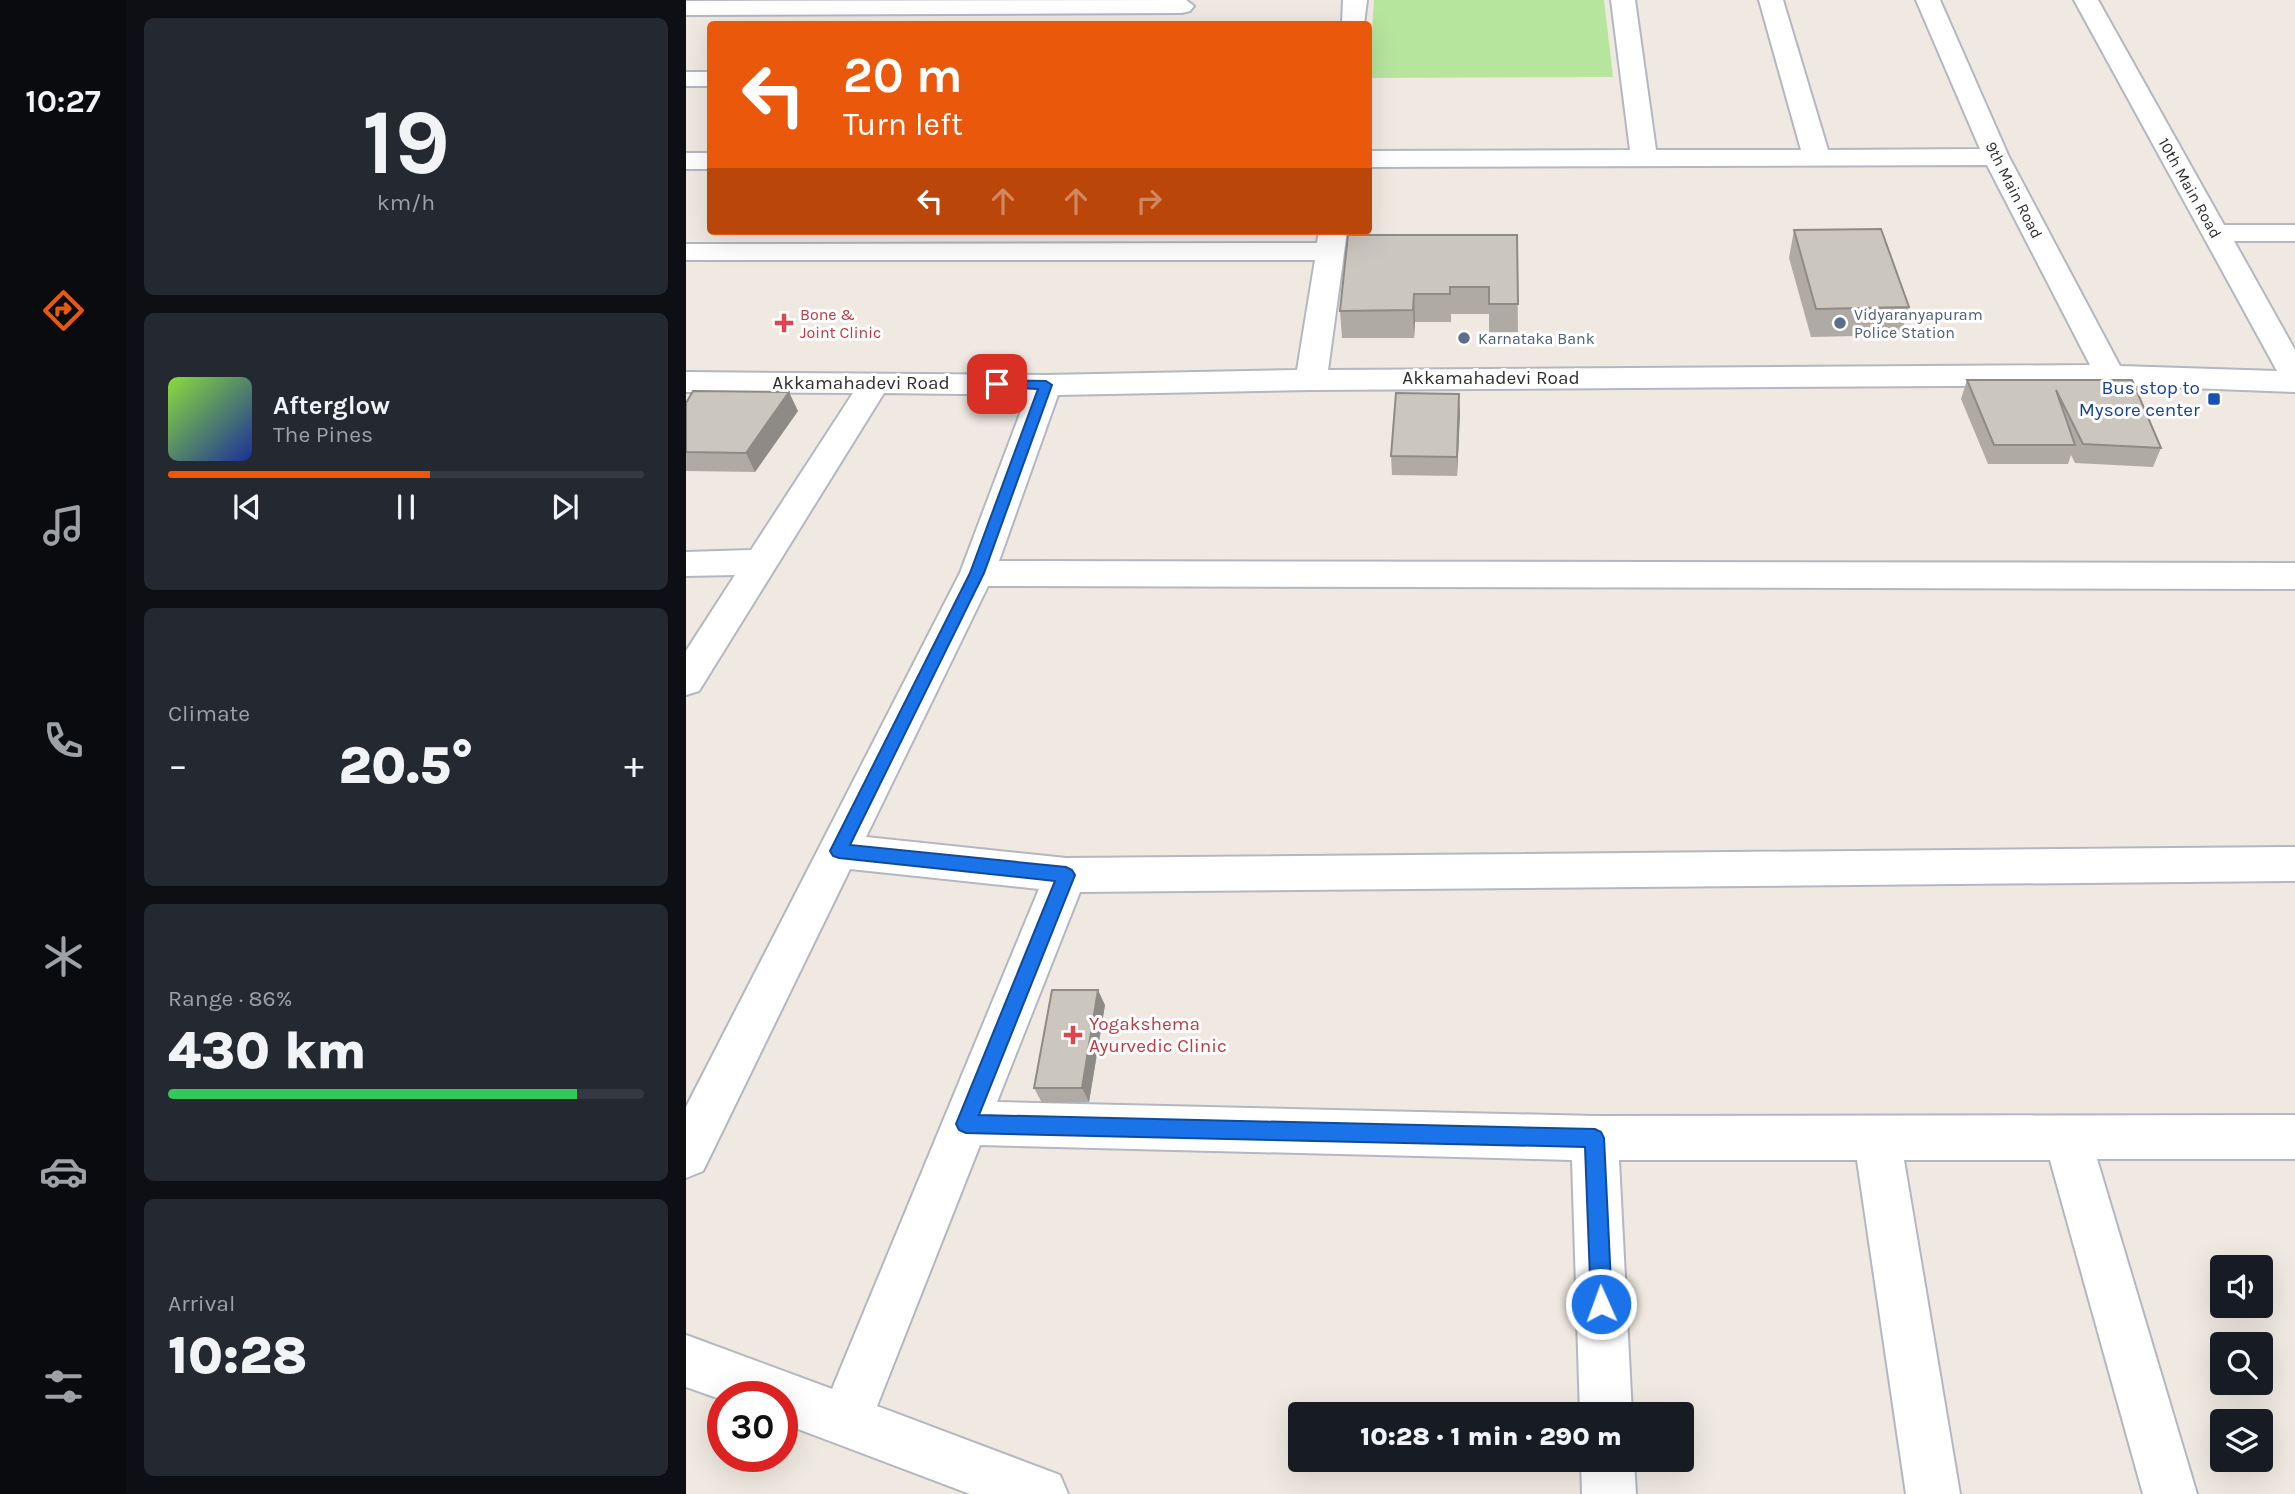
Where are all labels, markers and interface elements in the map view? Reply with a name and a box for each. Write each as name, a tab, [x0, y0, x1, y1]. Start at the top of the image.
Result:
text: 20 m	[843, 47, 963, 104]
icon: left	[728, 49, 819, 140]
text: 10:27	[25, 83, 101, 120]
text: 19	[362, 90, 450, 196]
text: Turn left	[843, 106, 963, 143]
street label: 10th Main Road	[2155, 135, 2225, 241]
street label: 9th Main Road	[1981, 138, 2047, 242]
icon: left	[911, 182, 949, 220]
icon: ahead	[984, 182, 1022, 220]
icon: ahead	[1057, 182, 1095, 220]
icon: right	[1130, 182, 1168, 220]
text: km/h	[377, 189, 435, 216]
icon: directions	[39, 286, 88, 335]
place label: Bone & Joint Clinic	[800, 305, 881, 342]
place label: Vidyaranyapuram Police Station	[1854, 305, 1983, 342]
marker: Bone & Joint Clinic	[774, 313, 794, 333]
marker: Vidyaranyapuram Police Station	[1832, 315, 1848, 331]
place label: Karnataka Bank	[1478, 329, 1595, 348]
marker: Karnataka Bank	[1456, 330, 1472, 346]
pin	[967, 354, 1027, 414]
icon: arrive	[978, 365, 1016, 403]
street label: Akkamahadevi Road	[1402, 367, 1580, 389]
street label: Akkamahadevi Road	[772, 372, 950, 394]
place label: Bus stop to Mysore center	[2079, 377, 2200, 421]
text: Afterglow	[273, 390, 390, 421]
marker: Bus stop to Mysore center	[2206, 391, 2222, 407]
text: The Pines	[273, 421, 373, 448]
icon: previous	[228, 488, 266, 526]
icon: pause	[387, 488, 425, 526]
icon: next	[546, 488, 584, 526]
icon: music	[39, 501, 88, 550]
text: Climate	[168, 700, 250, 727]
icon: phone	[39, 716, 88, 765]
text: 20.5°	[338, 735, 474, 796]
text: −	[168, 743, 188, 788]
text: +	[624, 743, 644, 788]
icon: climate	[39, 932, 88, 981]
text: Range · 86%	[168, 985, 292, 1012]
place label: Yogakshema Ayurvedic Clinic	[1089, 1013, 1227, 1057]
text: 430 km	[168, 1020, 366, 1081]
marker: Yogakshema Ayurvedic Clinic	[1063, 1025, 1083, 1045]
icon: car	[39, 1147, 88, 1196]
map controls	[2210, 1255, 2273, 1472]
button: sound	[2210, 1255, 2273, 1318]
position arrow	[1564, 1267, 1638, 1341]
text: Arrival	[168, 1290, 235, 1317]
text: 10:28	[168, 1325, 307, 1386]
button: search	[2210, 1332, 2273, 1395]
icon: filters	[39, 1362, 88, 1411]
speed limit sign: 30	[707, 1381, 798, 1472]
button: layers	[2210, 1409, 2273, 1472]
text: 10:28 · 1 min · 290 m	[1360, 1421, 1622, 1452]

